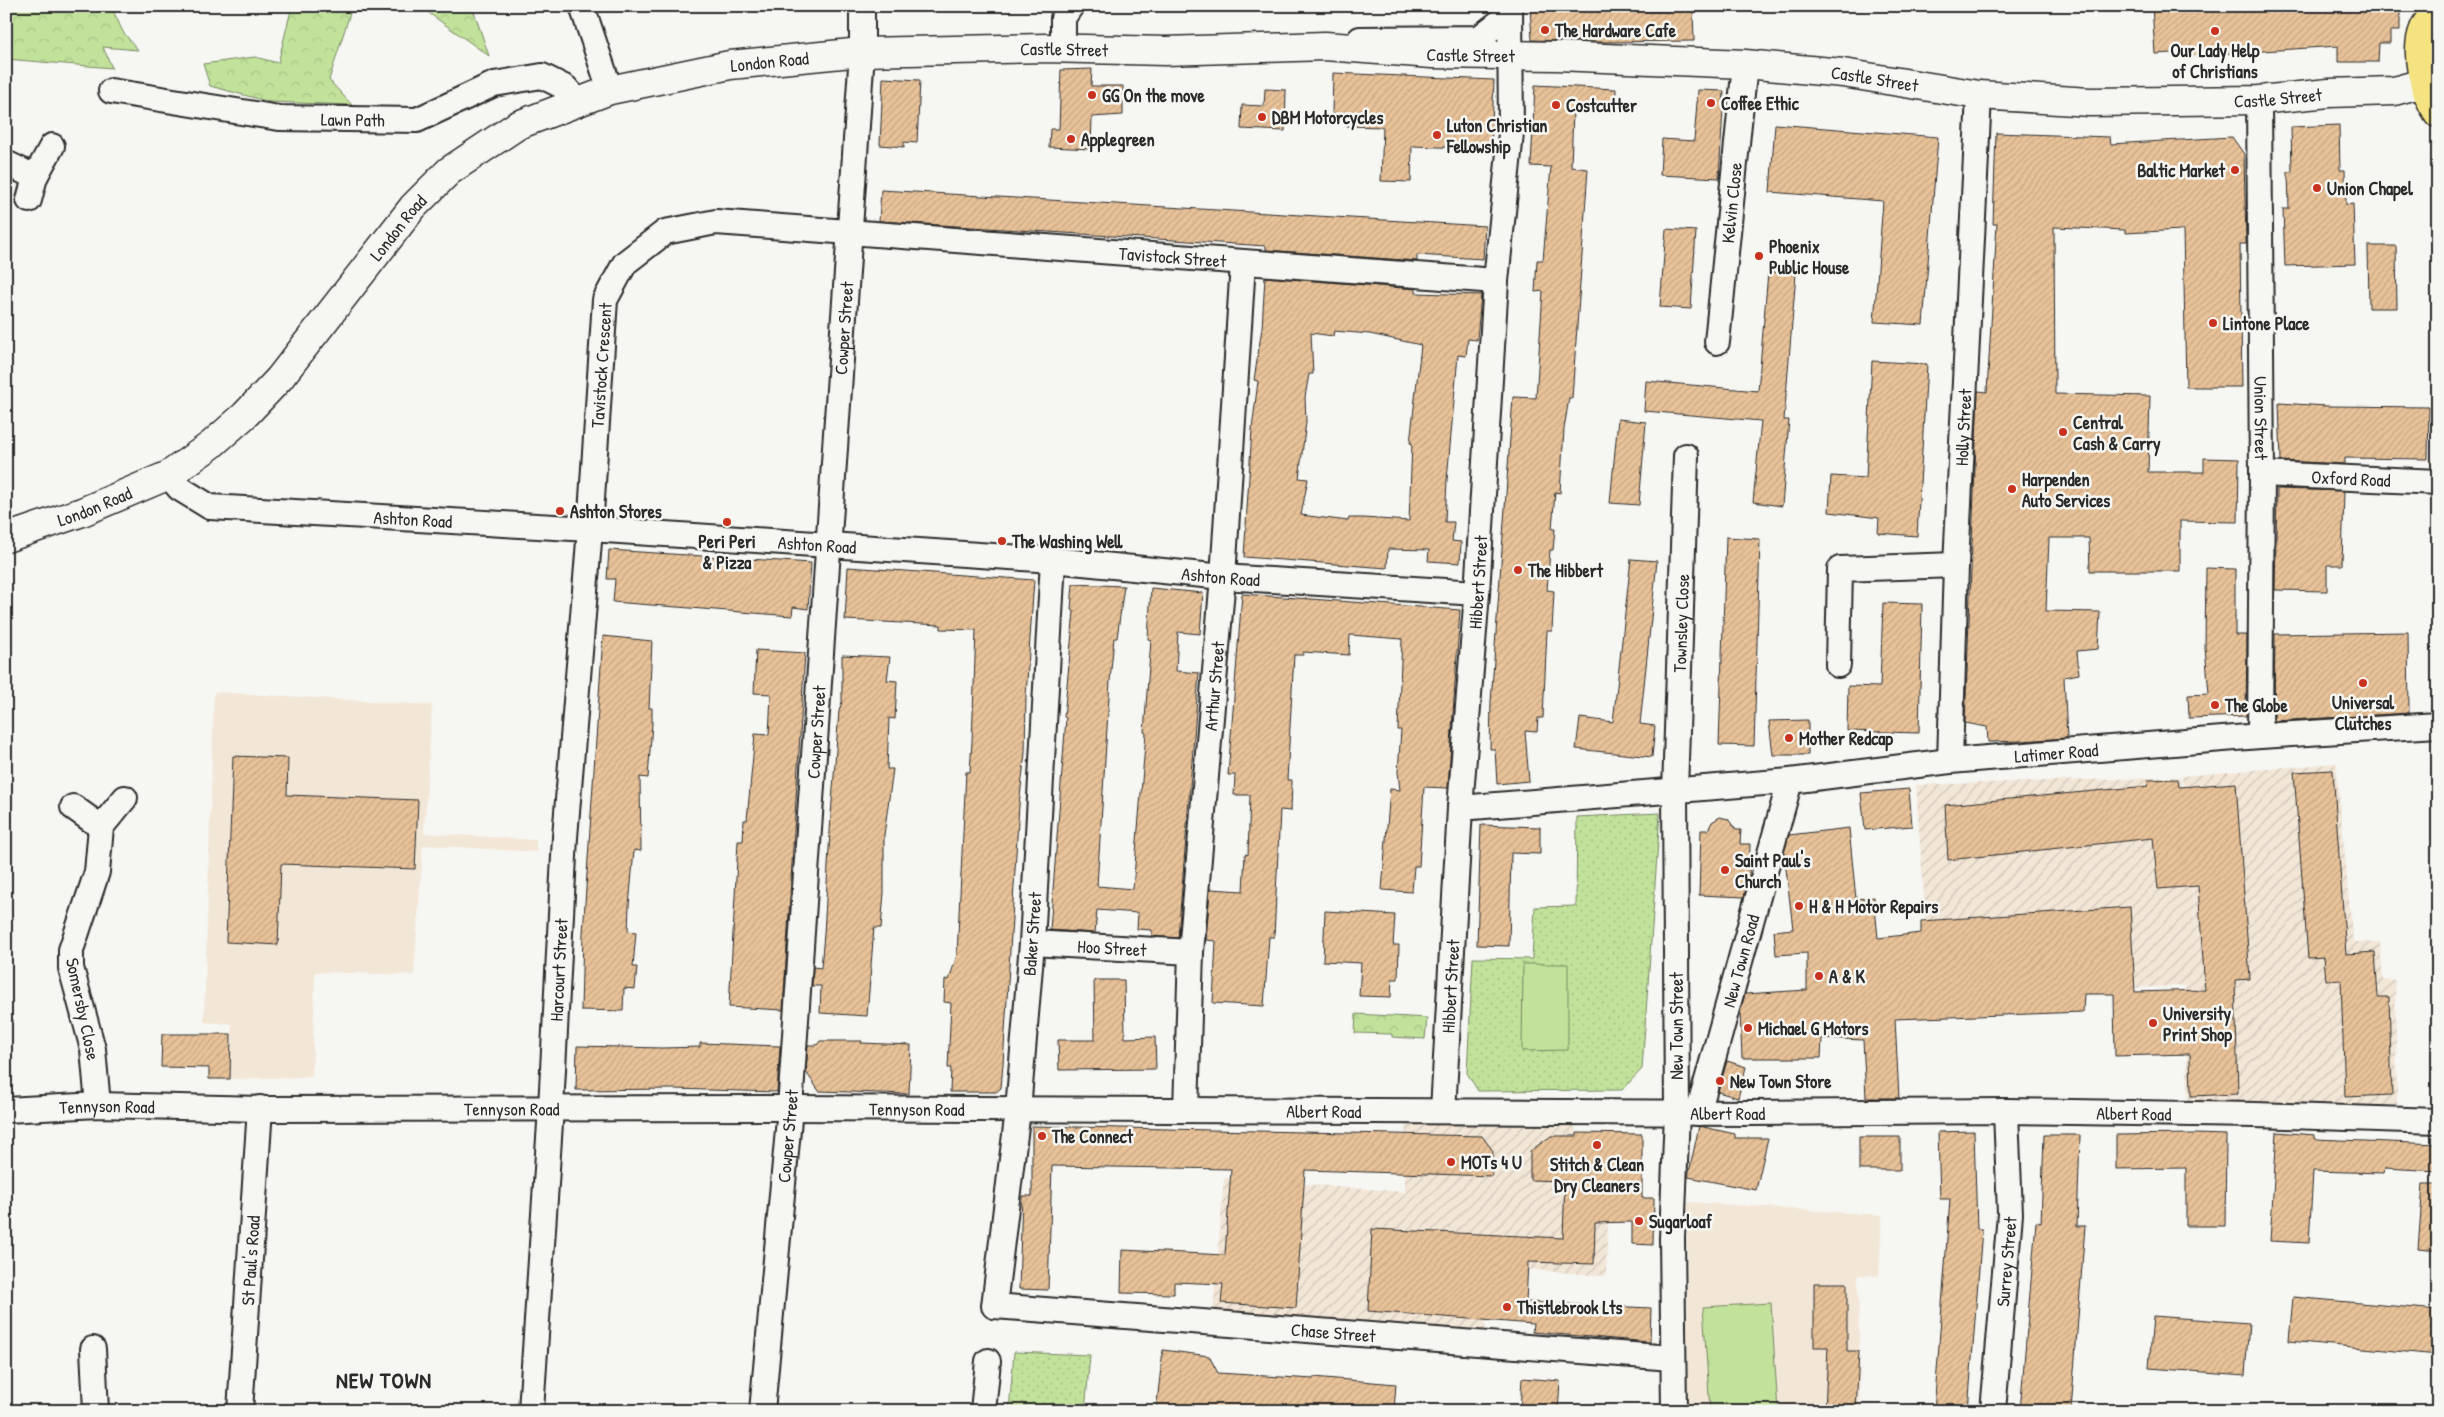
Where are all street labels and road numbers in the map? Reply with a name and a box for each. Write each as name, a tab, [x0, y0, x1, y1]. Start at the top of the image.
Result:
street label: Castle Street	[1020, 35, 1109, 62]
street label: Castle Street	[1426, 41, 1516, 68]
street label: London Road	[729, 45, 810, 77]
street label: Castle Street	[1830, 59, 1921, 98]
street label: Castle Street	[2234, 81, 2324, 113]
street label: Lawn Path	[321, 106, 385, 132]
street label: Kelvin Close	[1715, 161, 1748, 244]
street label: London Road	[364, 188, 432, 266]
street label: Tavistock Street	[1118, 240, 1228, 273]
street label: Cowper Street	[828, 280, 859, 376]
street label: Tavistock Crescent	[584, 301, 617, 429]
street label: Union Street	[2249, 376, 2274, 461]
street label: Holly Street	[1948, 387, 1977, 466]
street label: Oxford Road	[2311, 464, 2391, 492]
street label: London Road	[54, 480, 135, 532]
street label: Ashton Road	[373, 504, 453, 533]
street label: Ashton Road	[777, 529, 857, 559]
street label: Hibbert Street	[1462, 534, 1493, 630]
street label: Ashton Road	[1180, 560, 1261, 592]
street label: Townsley Close	[1666, 573, 1695, 673]
street label: Arthur Street	[1197, 639, 1230, 732]
street label: Cowper Street	[800, 684, 831, 780]
street label: Latimer Road	[2013, 737, 2099, 768]
street label: Baker Street	[1017, 891, 1047, 977]
street label: New Town Road	[1715, 912, 1765, 1010]
street label: Harcourt Street	[543, 917, 573, 1022]
street label: Hoo Street	[1077, 933, 1148, 962]
street label: Hibbert Street	[1435, 938, 1465, 1034]
street label: Somersby Close	[60, 956, 106, 1062]
street label: New Town Street	[1664, 971, 1689, 1080]
street label: Cowper Street	[771, 1088, 804, 1184]
street label: Tennyson Road	[58, 1092, 155, 1120]
street label: Tennyson Road	[464, 1096, 560, 1121]
street label: Tennyson Road	[869, 1096, 965, 1121]
street label: Albert Road	[1286, 1098, 1361, 1123]
street label: Albert Road	[1690, 1100, 1765, 1126]
street label: Albert Road	[2096, 1100, 2171, 1126]
street label: St Paul's Road	[235, 1215, 265, 1306]
street label: Surrey Street	[1990, 1215, 2022, 1308]
street label: Chase Street	[1290, 1316, 1377, 1348]

